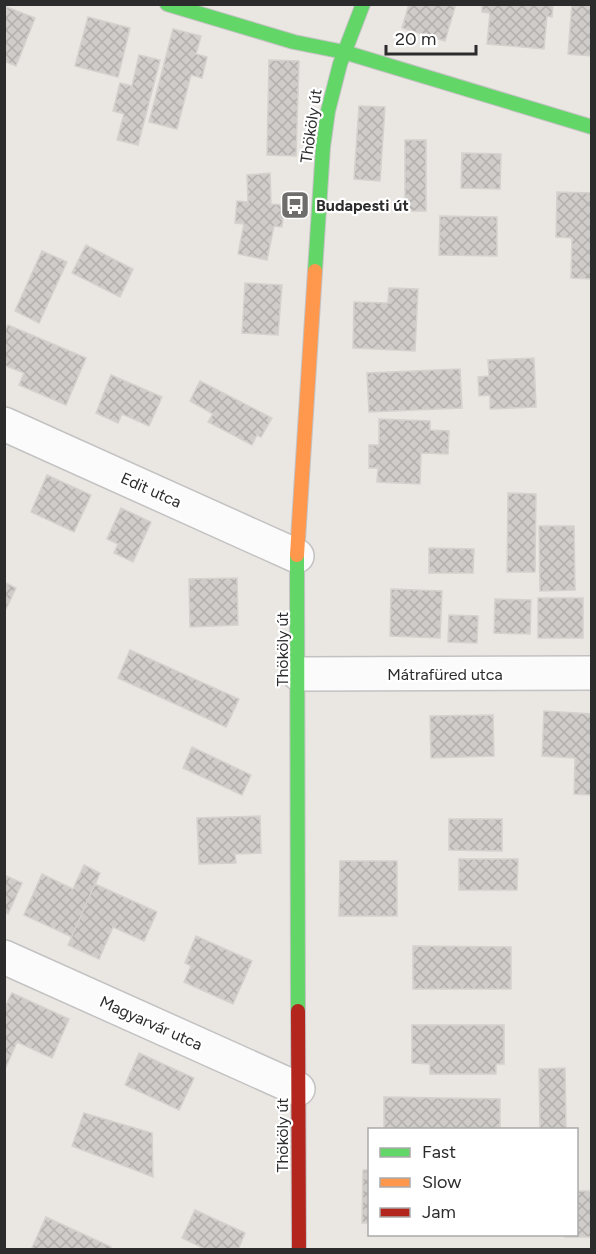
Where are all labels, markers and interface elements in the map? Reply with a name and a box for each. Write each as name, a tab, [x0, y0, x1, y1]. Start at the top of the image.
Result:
scale bar	[386, 18, 476, 56]
text: 20 m	[395, 28, 436, 50]
street label: Thököly út	[296, 88, 326, 164]
bus stop icon: Budapesti út	[279, 189, 311, 221]
place label: Budapesti út	[316, 196, 409, 215]
street label: Edit utca	[118, 468, 184, 512]
street label: Thököly út	[273, 612, 292, 686]
street label: Mátrafüred utca	[387, 665, 503, 684]
street label: Magyarvár utca	[97, 992, 205, 1054]
street label: Thököly út	[273, 1098, 292, 1172]
legend	[368, 1128, 578, 1236]
text: Fast	[422, 1141, 456, 1163]
text: Slow	[422, 1171, 461, 1193]
text: Jam	[422, 1201, 456, 1223]

